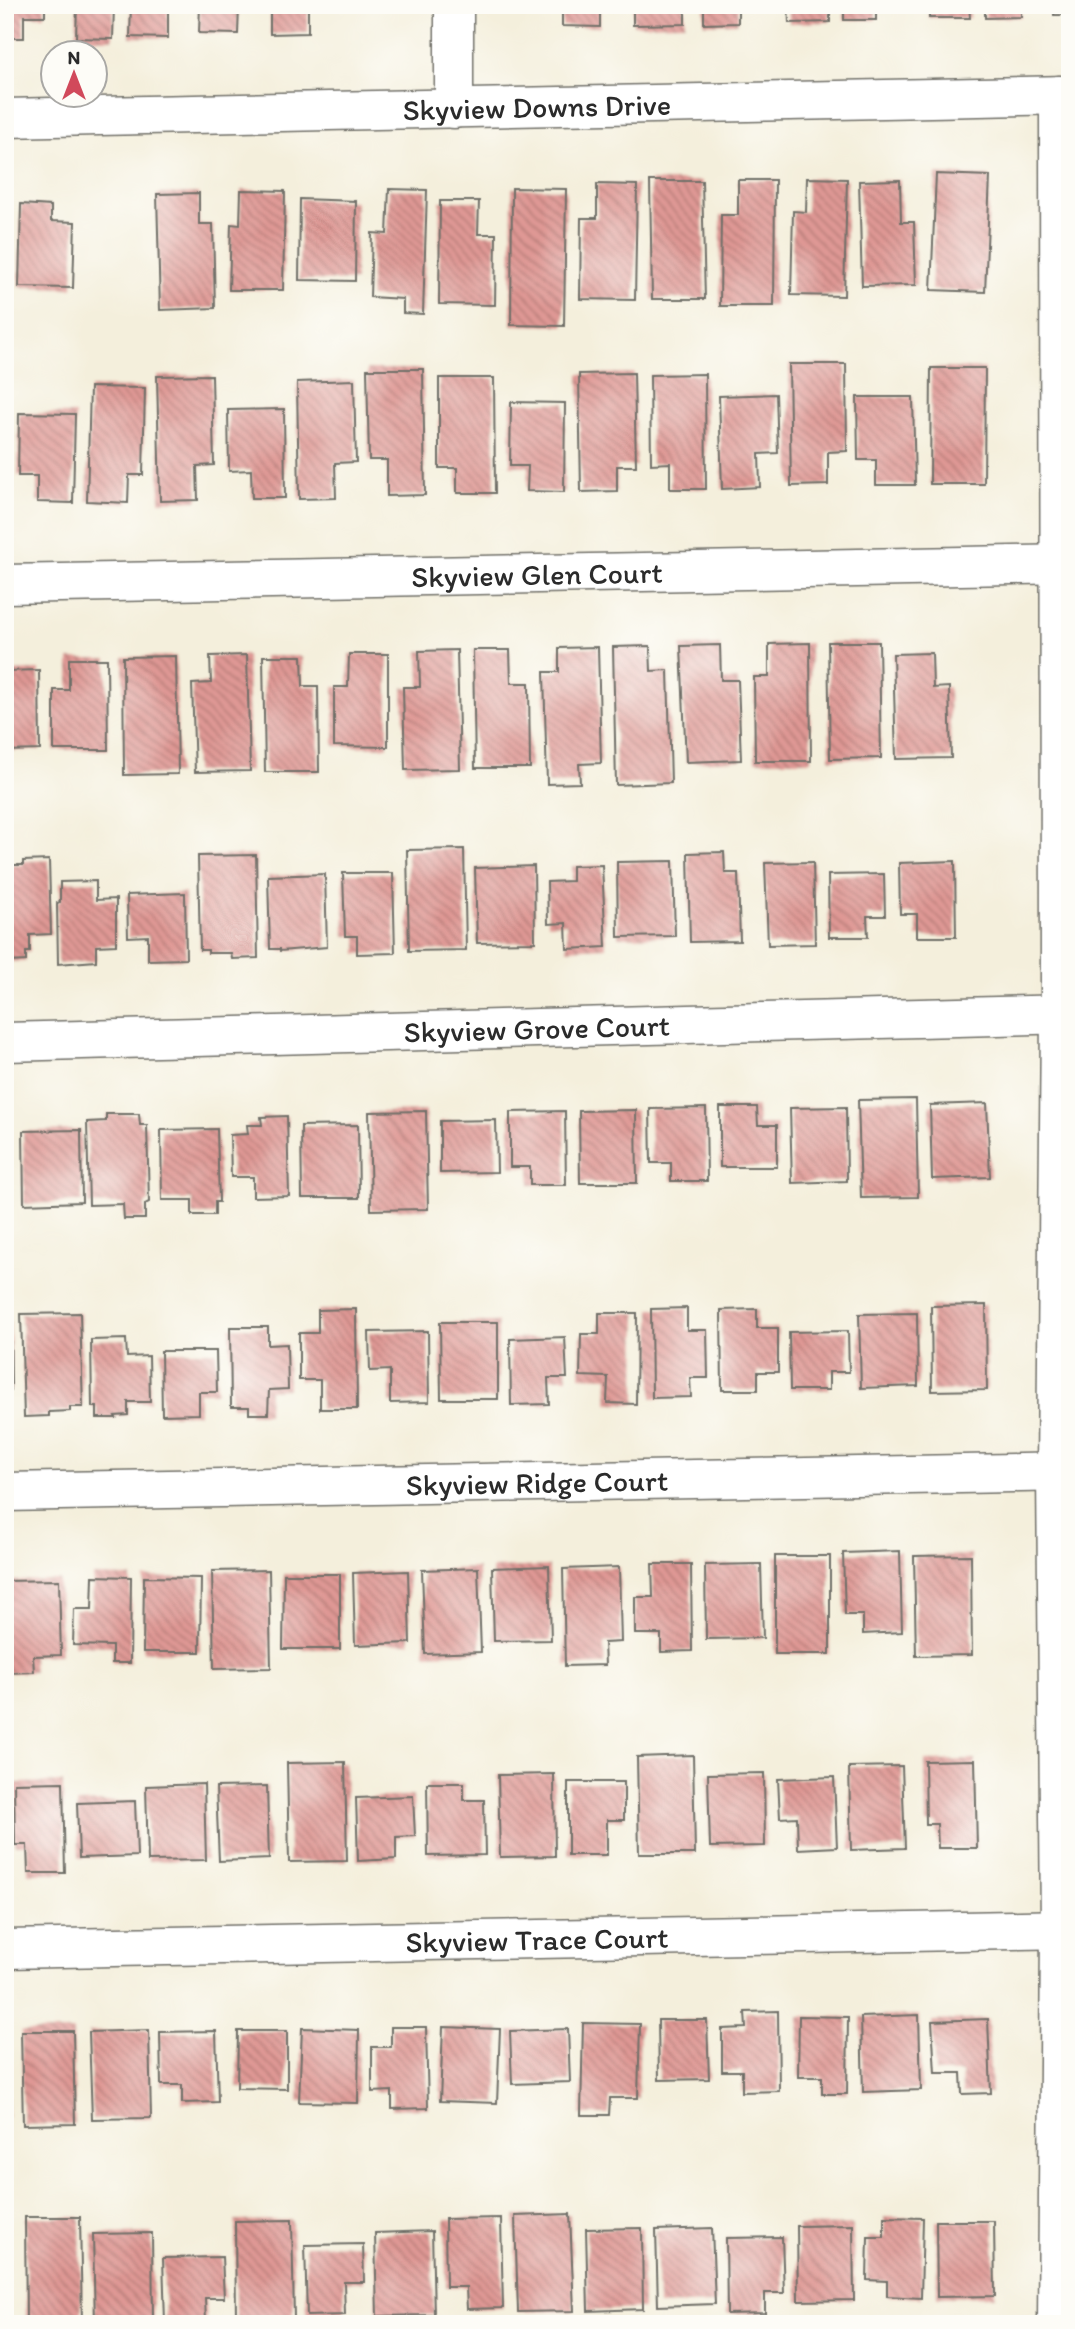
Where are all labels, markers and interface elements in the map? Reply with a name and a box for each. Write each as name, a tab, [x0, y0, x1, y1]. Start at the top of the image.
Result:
north arrow	[38, 38, 108, 108]
text: N	[68, 46, 80, 69]
street label: Skyview Downs Drive	[402, 85, 671, 128]
street label: Skyview Glen Court	[411, 553, 663, 595]
street label: Skyview Grove Court	[403, 1006, 670, 1050]
street label: Skyview Ridge Court	[406, 1461, 668, 1503]
street label: Skyview Trace Court	[405, 1918, 669, 1960]

